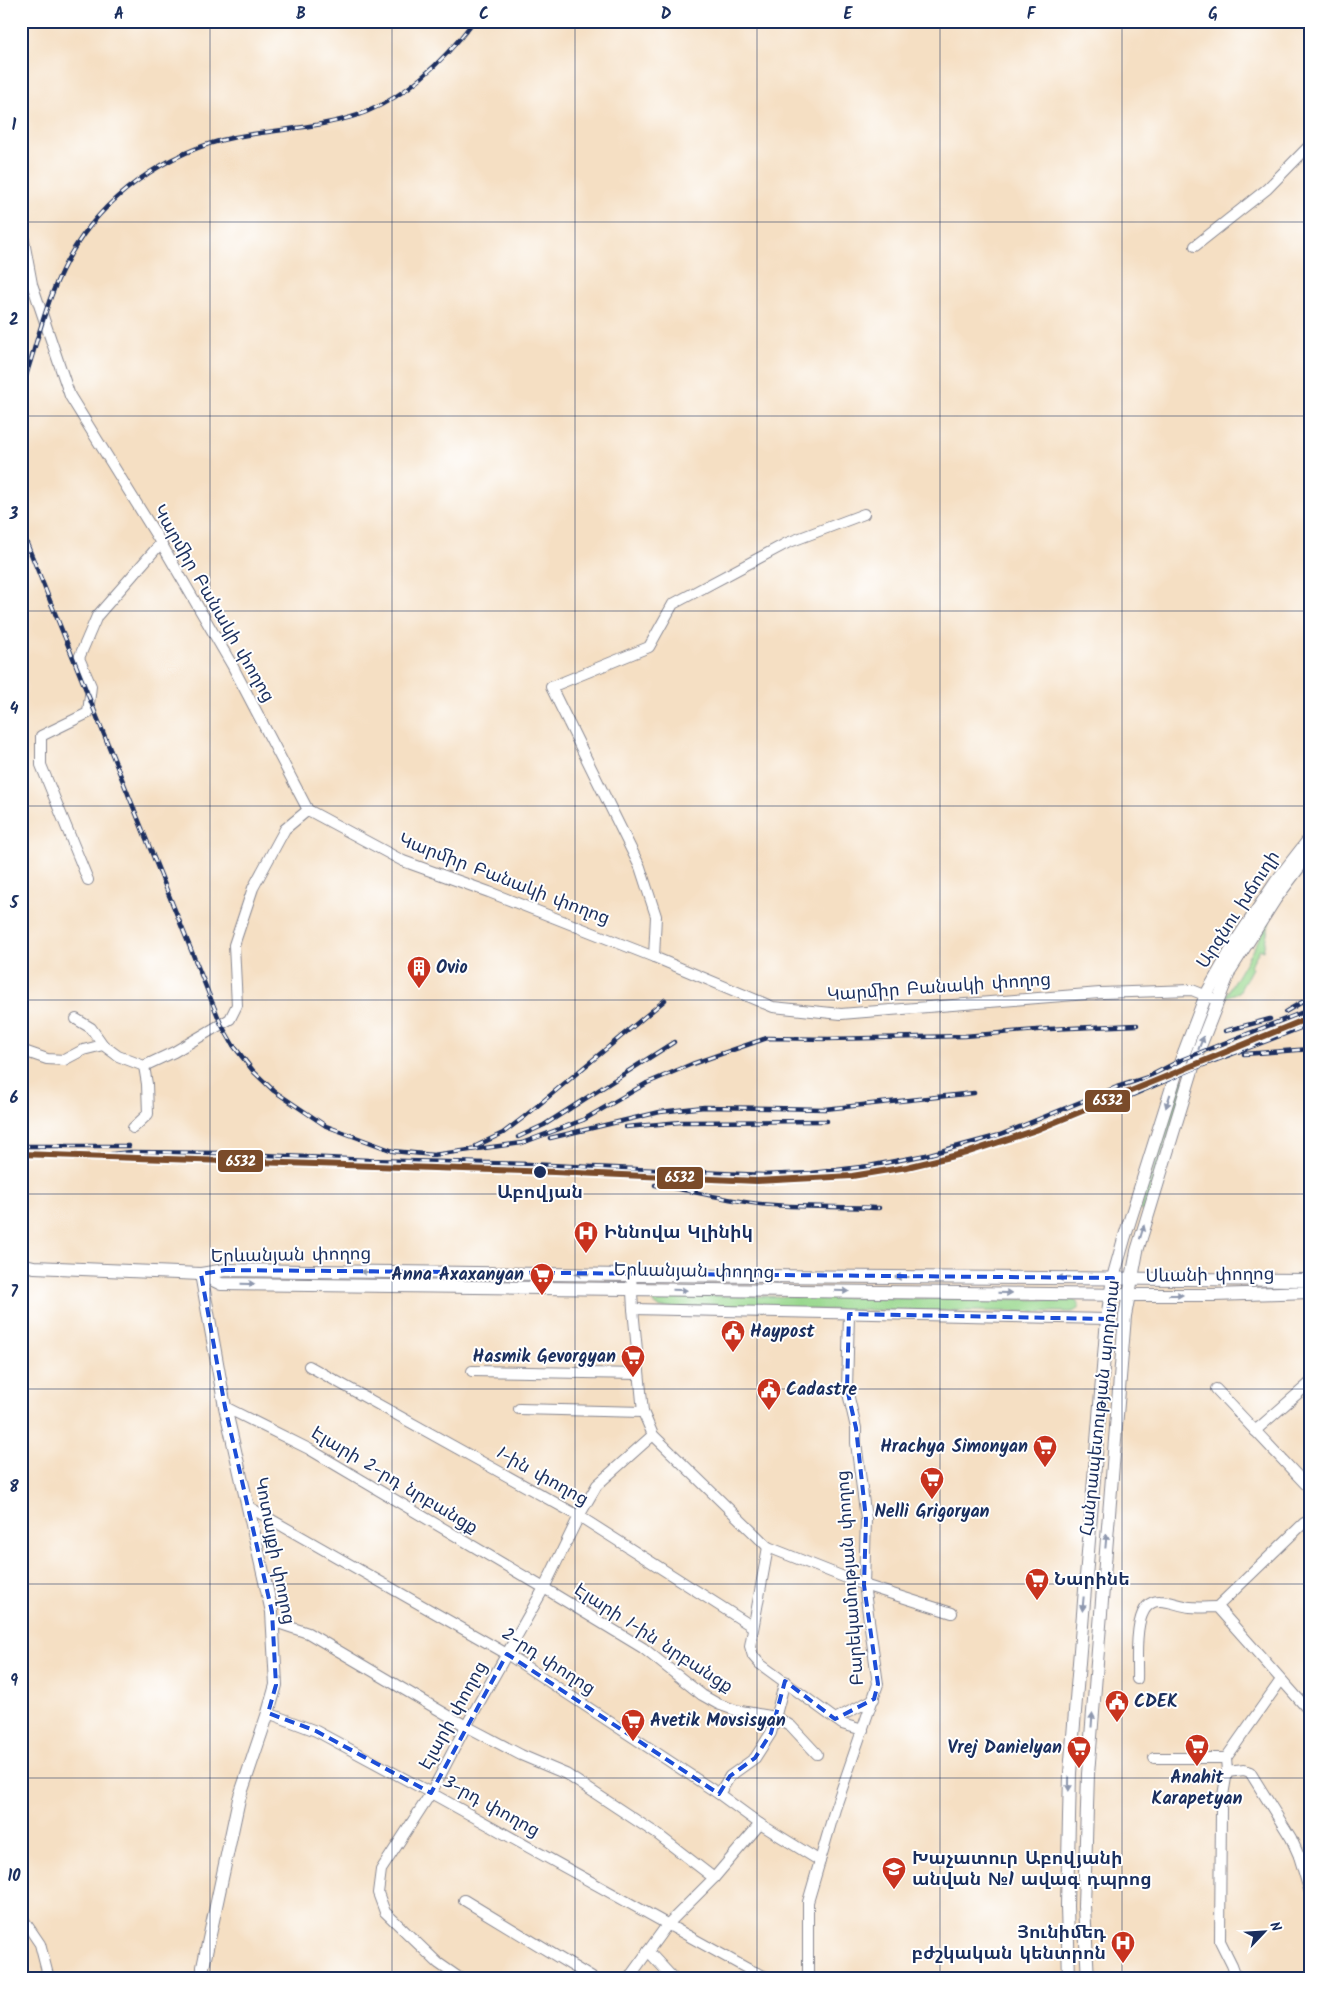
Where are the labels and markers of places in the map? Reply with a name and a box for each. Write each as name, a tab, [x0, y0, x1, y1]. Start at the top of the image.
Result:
place label: Ovio	[436, 954, 468, 983]
building icon: Ovio	[406, 955, 432, 989]
marker: Աբովյան	[532, 1164, 548, 1180]
place label: Աբովյան	[497, 1179, 583, 1208]
place label: Իննովա Կլինիկ	[604, 1219, 753, 1248]
hospital icon: Իննովա Կլինիկ	[573, 1220, 599, 1254]
place label: Anna Axaxanyan	[391, 1261, 524, 1290]
supermarket icon: Anna Axaxanyan	[529, 1262, 555, 1296]
place label: Haypost	[750, 1318, 816, 1347]
public building icon: Haypost	[720, 1319, 746, 1353]
place label: Hasmik Gevorgyan	[472, 1343, 616, 1372]
supermarket icon: Hasmik Gevorgyan	[620, 1344, 646, 1378]
place label: Cadastre	[786, 1376, 857, 1405]
public building icon: Cadastre	[756, 1377, 782, 1411]
place label: Hrachya Simonyan	[880, 1433, 1028, 1462]
supermarket icon: Hrachya Simonyan	[1032, 1434, 1058, 1468]
supermarket icon: Nelli Grigoryan	[919, 1466, 945, 1500]
place label: Nelli Grigoryan	[874, 1498, 990, 1527]
place label: Նարինե	[1054, 1566, 1130, 1595]
supermarket icon: Նարինե	[1024, 1567, 1050, 1601]
place label: CDEK	[1134, 1688, 1178, 1717]
public building icon: CDEK	[1104, 1689, 1130, 1723]
place label: Avetik Movsisyan	[650, 1707, 786, 1736]
supermarket icon: Avetik Movsisyan	[620, 1708, 646, 1742]
supermarket icon: Anahit Karapetyan	[1184, 1733, 1210, 1767]
place label: Vrej Danielyan	[948, 1734, 1062, 1763]
supermarket icon: Vrej Danielyan	[1066, 1735, 1092, 1769]
place label: Anahit Karapetyan	[1152, 1764, 1242, 1814]
place label: Խաչատուր Աբովյանի անվան №1 ավագ դպրոց	[912, 1845, 1152, 1895]
school or university icon: Խաչատուր Աբովյանի անվան №1 ավագ դպրոց	[881, 1856, 907, 1890]
place label: Յունիմեդ բժշկական կենտրոն	[911, 1919, 1106, 1969]
hospital icon: Յունիմեդ բժշկական կենտրոն	[1110, 1930, 1136, 1964]

